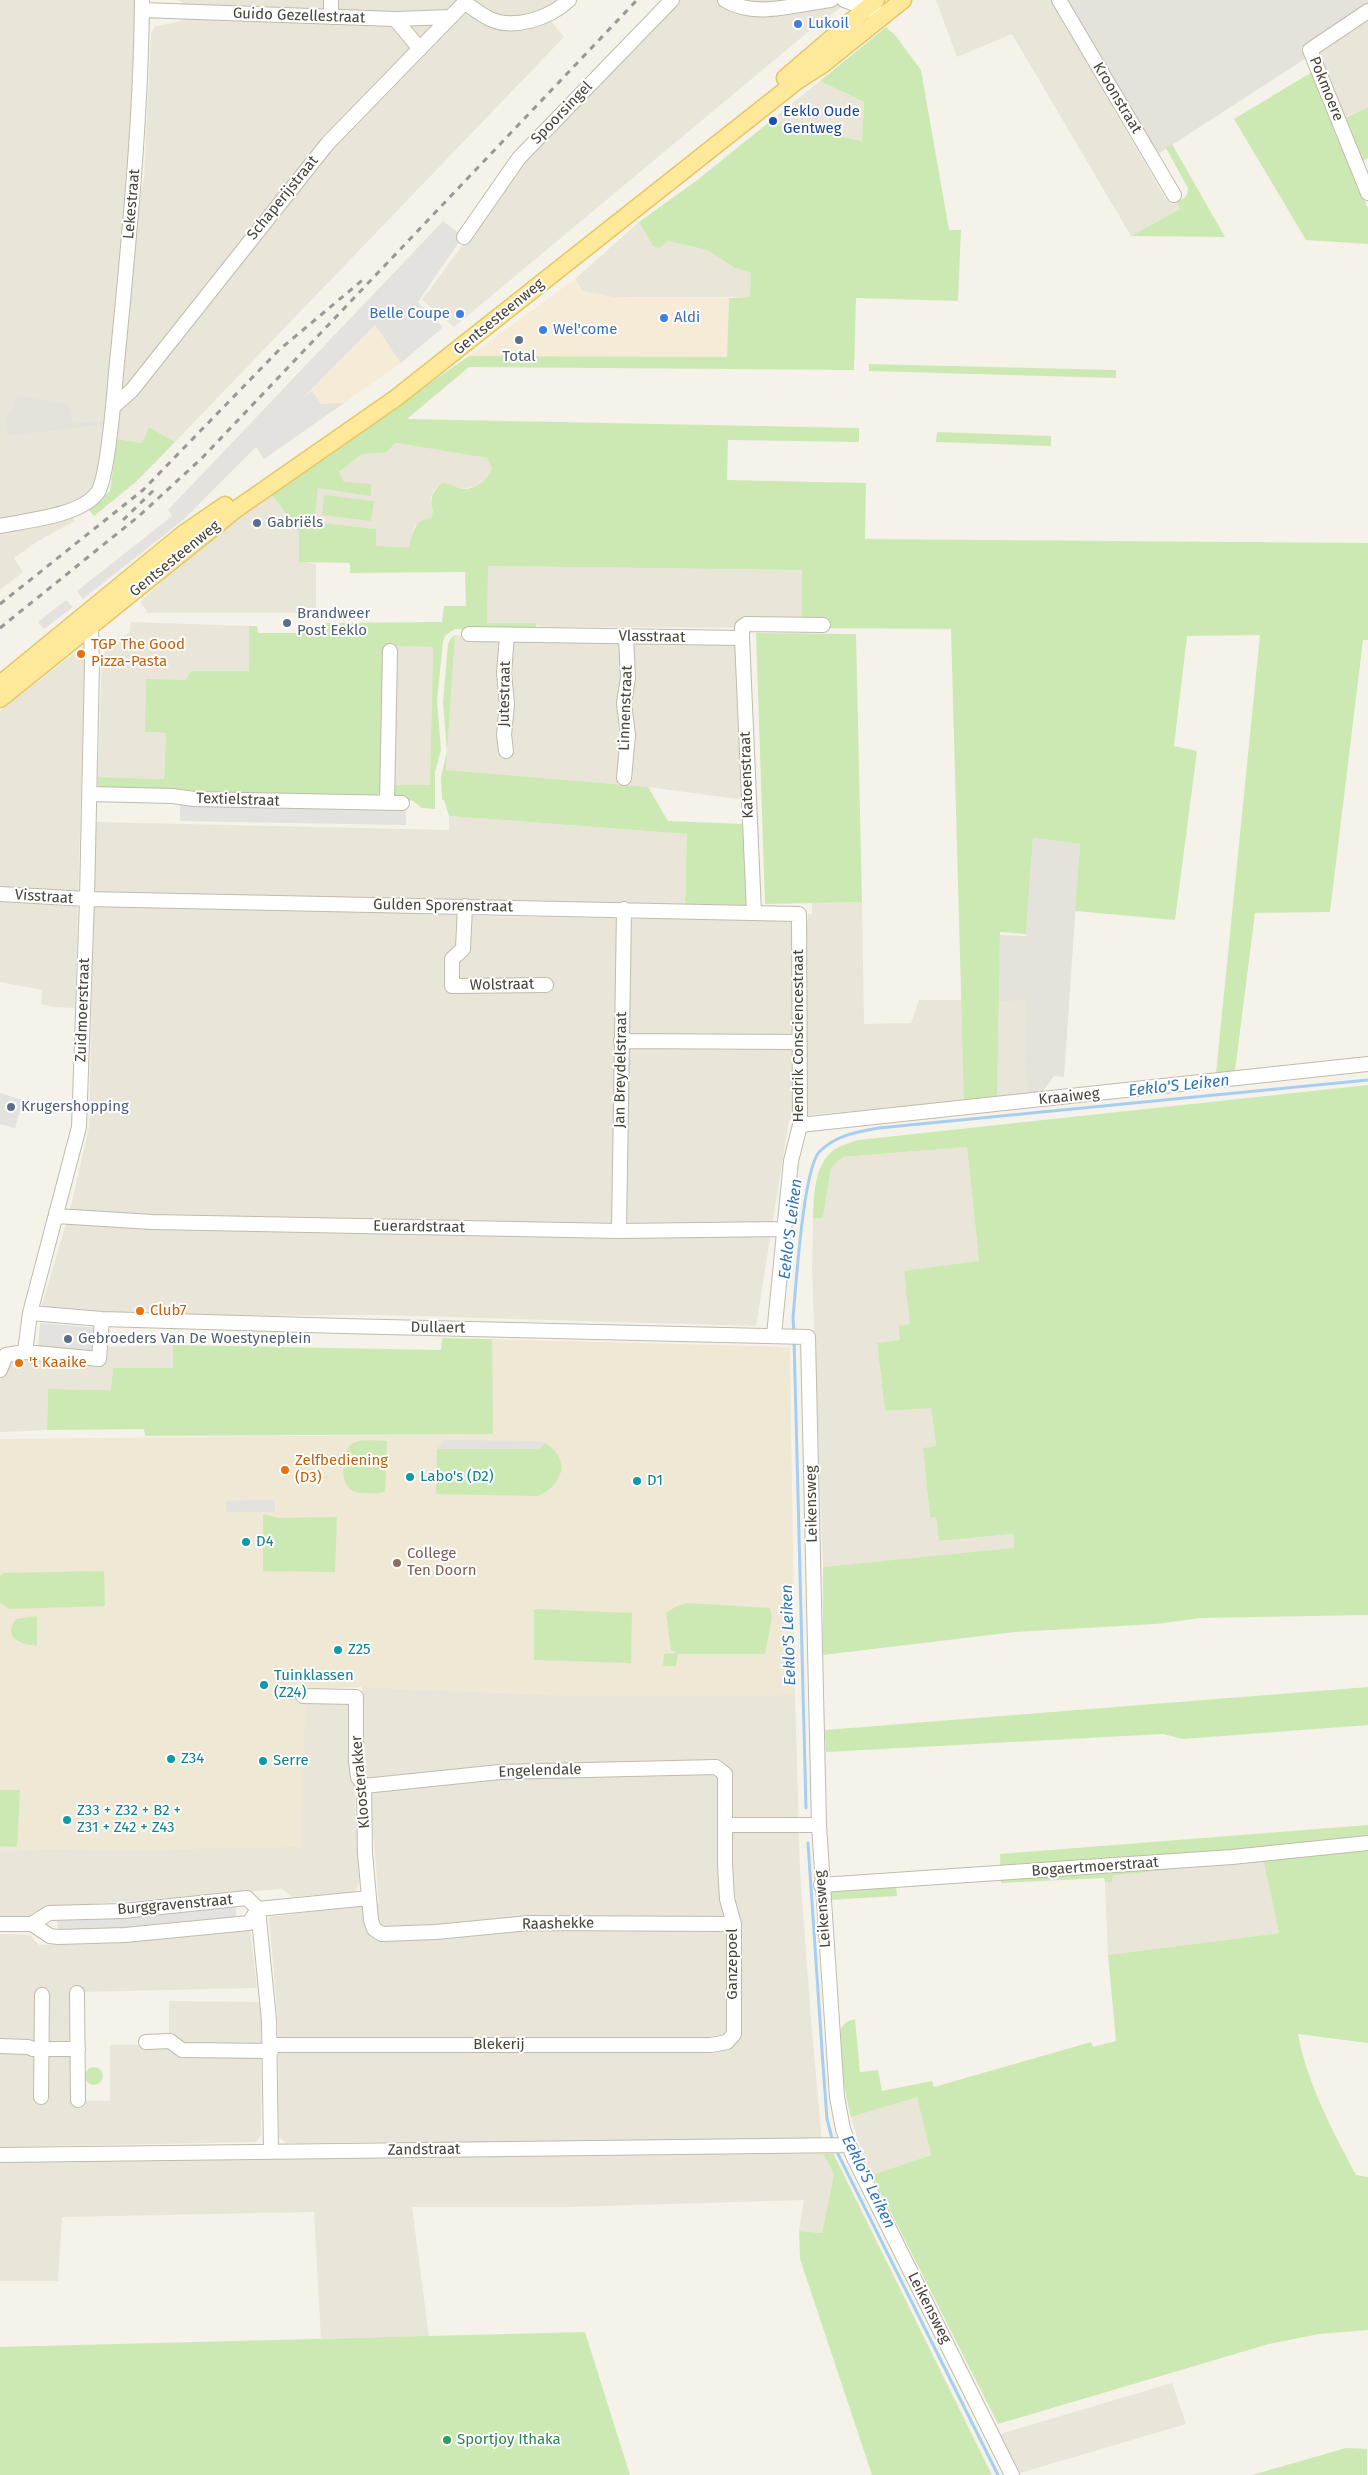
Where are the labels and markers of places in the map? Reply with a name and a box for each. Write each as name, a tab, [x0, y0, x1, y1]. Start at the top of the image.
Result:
place label: Lukoil	[808, 15, 849, 33]
marker: Lukoil	[792, 18, 804, 30]
place label: Eeklo Oude Gentweg	[783, 103, 860, 138]
marker: Eeklo Oude Gentweg	[767, 115, 779, 127]
place label: Belle Coupe	[369, 305, 450, 323]
marker: Belle Coupe	[454, 308, 466, 320]
place label: Aldi	[674, 309, 700, 327]
marker: Aldi	[658, 312, 670, 324]
place label: Wel'come	[553, 321, 617, 339]
marker: Wel'come	[537, 324, 549, 336]
marker: Total	[513, 334, 525, 346]
place label: Total	[502, 348, 536, 366]
place label: Gabriëls	[267, 514, 323, 532]
marker: Gabriëls	[251, 517, 263, 529]
place label: Brandweer Post Eeklo	[297, 605, 370, 640]
marker: Brandweer Post Eeklo	[281, 617, 293, 629]
place label: TGP The Good Pizza-Pasta	[91, 636, 185, 671]
marker: TGP The Good Pizza-Pasta	[75, 648, 87, 660]
place label: Krugershopping	[21, 1098, 129, 1116]
marker: Krugershopping	[5, 1101, 17, 1113]
place label: Club7	[150, 1302, 186, 1320]
marker: Club7	[134, 1305, 146, 1317]
place label: Gebroeders Van De Woestyneplein	[78, 1330, 311, 1348]
marker: Gebroeders Van De Woestyneplein	[62, 1333, 74, 1345]
place label: 't Kaaike	[29, 1354, 87, 1372]
marker: 't Kaaike	[13, 1357, 25, 1369]
place label: Zelfbediening (D3)	[295, 1452, 388, 1487]
marker: Zelfbediening (D3)	[279, 1464, 291, 1476]
place label: Labo's (D2)	[420, 1468, 494, 1486]
marker: Labo's (D2)	[404, 1471, 416, 1483]
place label: D1	[647, 1472, 663, 1490]
marker: D1	[631, 1475, 643, 1487]
place label: D4	[256, 1533, 274, 1551]
marker: D4	[240, 1536, 252, 1548]
place label: College Ten Doorn	[407, 1545, 477, 1580]
marker: College Ten Doorn	[391, 1557, 403, 1569]
place label: Z25	[348, 1641, 371, 1659]
marker: Z25	[332, 1644, 344, 1656]
place label: Tuinklassen (Z24)	[274, 1667, 354, 1702]
marker: Tuinklassen (Z24)	[258, 1679, 270, 1691]
place label: Z34	[181, 1750, 204, 1768]
place label: Serre	[273, 1752, 309, 1770]
marker: Z34	[165, 1753, 177, 1765]
marker: Serre	[257, 1755, 269, 1767]
place label: Z33 + Z32 + B2 + Z31 + Z42 + Z43	[77, 1802, 181, 1837]
marker: Z33 + Z32 + B2 + Z31 + Z42 + Z43	[61, 1814, 73, 1826]
place label: Sportjoy Ithaka	[457, 2431, 561, 2449]
marker: Sportjoy Ithaka	[441, 2434, 453, 2446]

